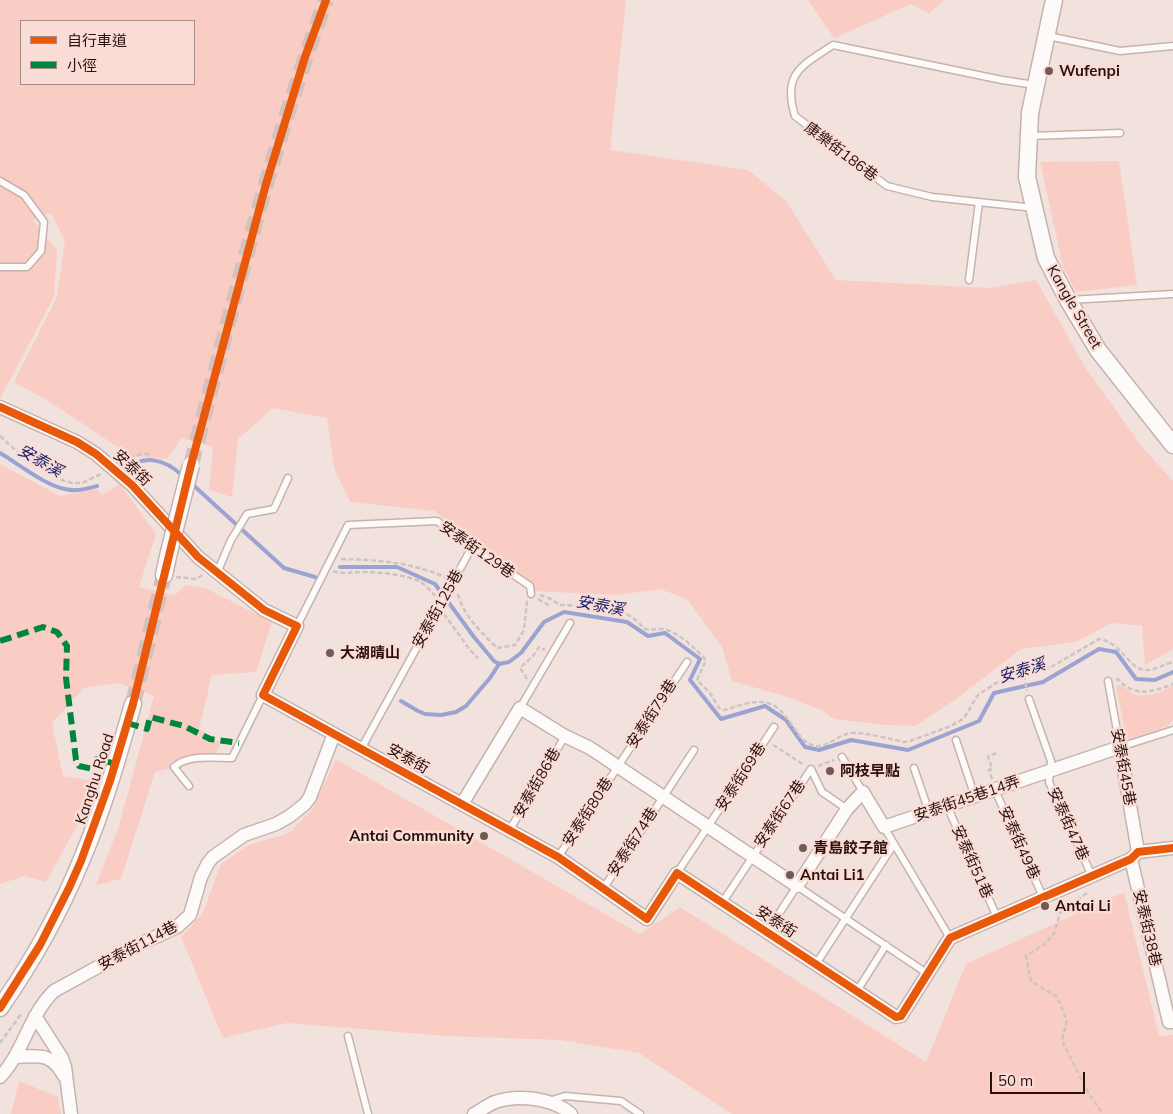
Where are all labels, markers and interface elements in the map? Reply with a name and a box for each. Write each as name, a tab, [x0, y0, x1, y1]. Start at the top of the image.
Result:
legend	[20, 20, 195, 85]
text: 自行車道	[67, 31, 127, 50]
text: 小徑	[67, 56, 97, 75]
place label: Wufenpi	[1059, 62, 1120, 80]
marker: Wufenpi	[1043, 65, 1055, 77]
street label: 康樂街186巷	[801, 119, 881, 185]
street label: Kangle Street	[1043, 262, 1105, 352]
water label: 安泰溪	[14, 441, 66, 481]
street label: 安泰街	[109, 446, 155, 490]
street label: 安泰街129巷	[436, 518, 518, 582]
street label: 安泰街125巷	[409, 567, 467, 651]
water label: 安泰溪	[575, 592, 625, 620]
place label: 大湖晴山	[340, 644, 400, 662]
marker: 大湖晴山	[324, 647, 336, 659]
water label: 安泰溪	[996, 655, 1048, 687]
street label: 安泰街79巷	[623, 676, 681, 752]
street label: 安泰街45巷	[1107, 727, 1139, 807]
street label: Kanghu Road	[72, 731, 118, 827]
street label: 安泰街69巷	[712, 739, 770, 815]
street label: 安泰街	[384, 740, 432, 778]
street label: 安泰街86巷	[510, 745, 564, 821]
place label: 阿枝早點	[840, 762, 900, 780]
marker: 阿枝早點	[824, 765, 836, 777]
street label: 安泰街45巷14弄	[912, 772, 1022, 826]
street label: 安泰街80巷	[559, 774, 617, 850]
street label: 安泰街67巷	[751, 777, 809, 851]
street label: 安泰街47巷	[1044, 785, 1092, 863]
street label: 安泰街74巷	[604, 804, 662, 880]
street label: 安泰街49巷	[995, 804, 1043, 882]
street label: 安泰街51巷	[948, 823, 996, 901]
place label: Antai Community	[349, 827, 474, 845]
marker: Antai Community	[478, 830, 490, 842]
place label: 青島餃子館	[813, 839, 888, 857]
marker: 青島餃子館	[797, 842, 809, 854]
place label: Antai Li1	[800, 866, 865, 884]
marker: Antai Li1	[784, 869, 796, 881]
street label: 安泰街38巷	[1129, 888, 1165, 968]
place label: Antai Li	[1055, 897, 1111, 915]
marker: Antai Li	[1039, 900, 1051, 912]
street label: 安泰街	[752, 902, 800, 942]
street label: 安泰街114巷	[95, 918, 181, 974]
scale bar	[993, 1062, 1088, 1094]
text: 50 m	[998, 1071, 1033, 1090]

